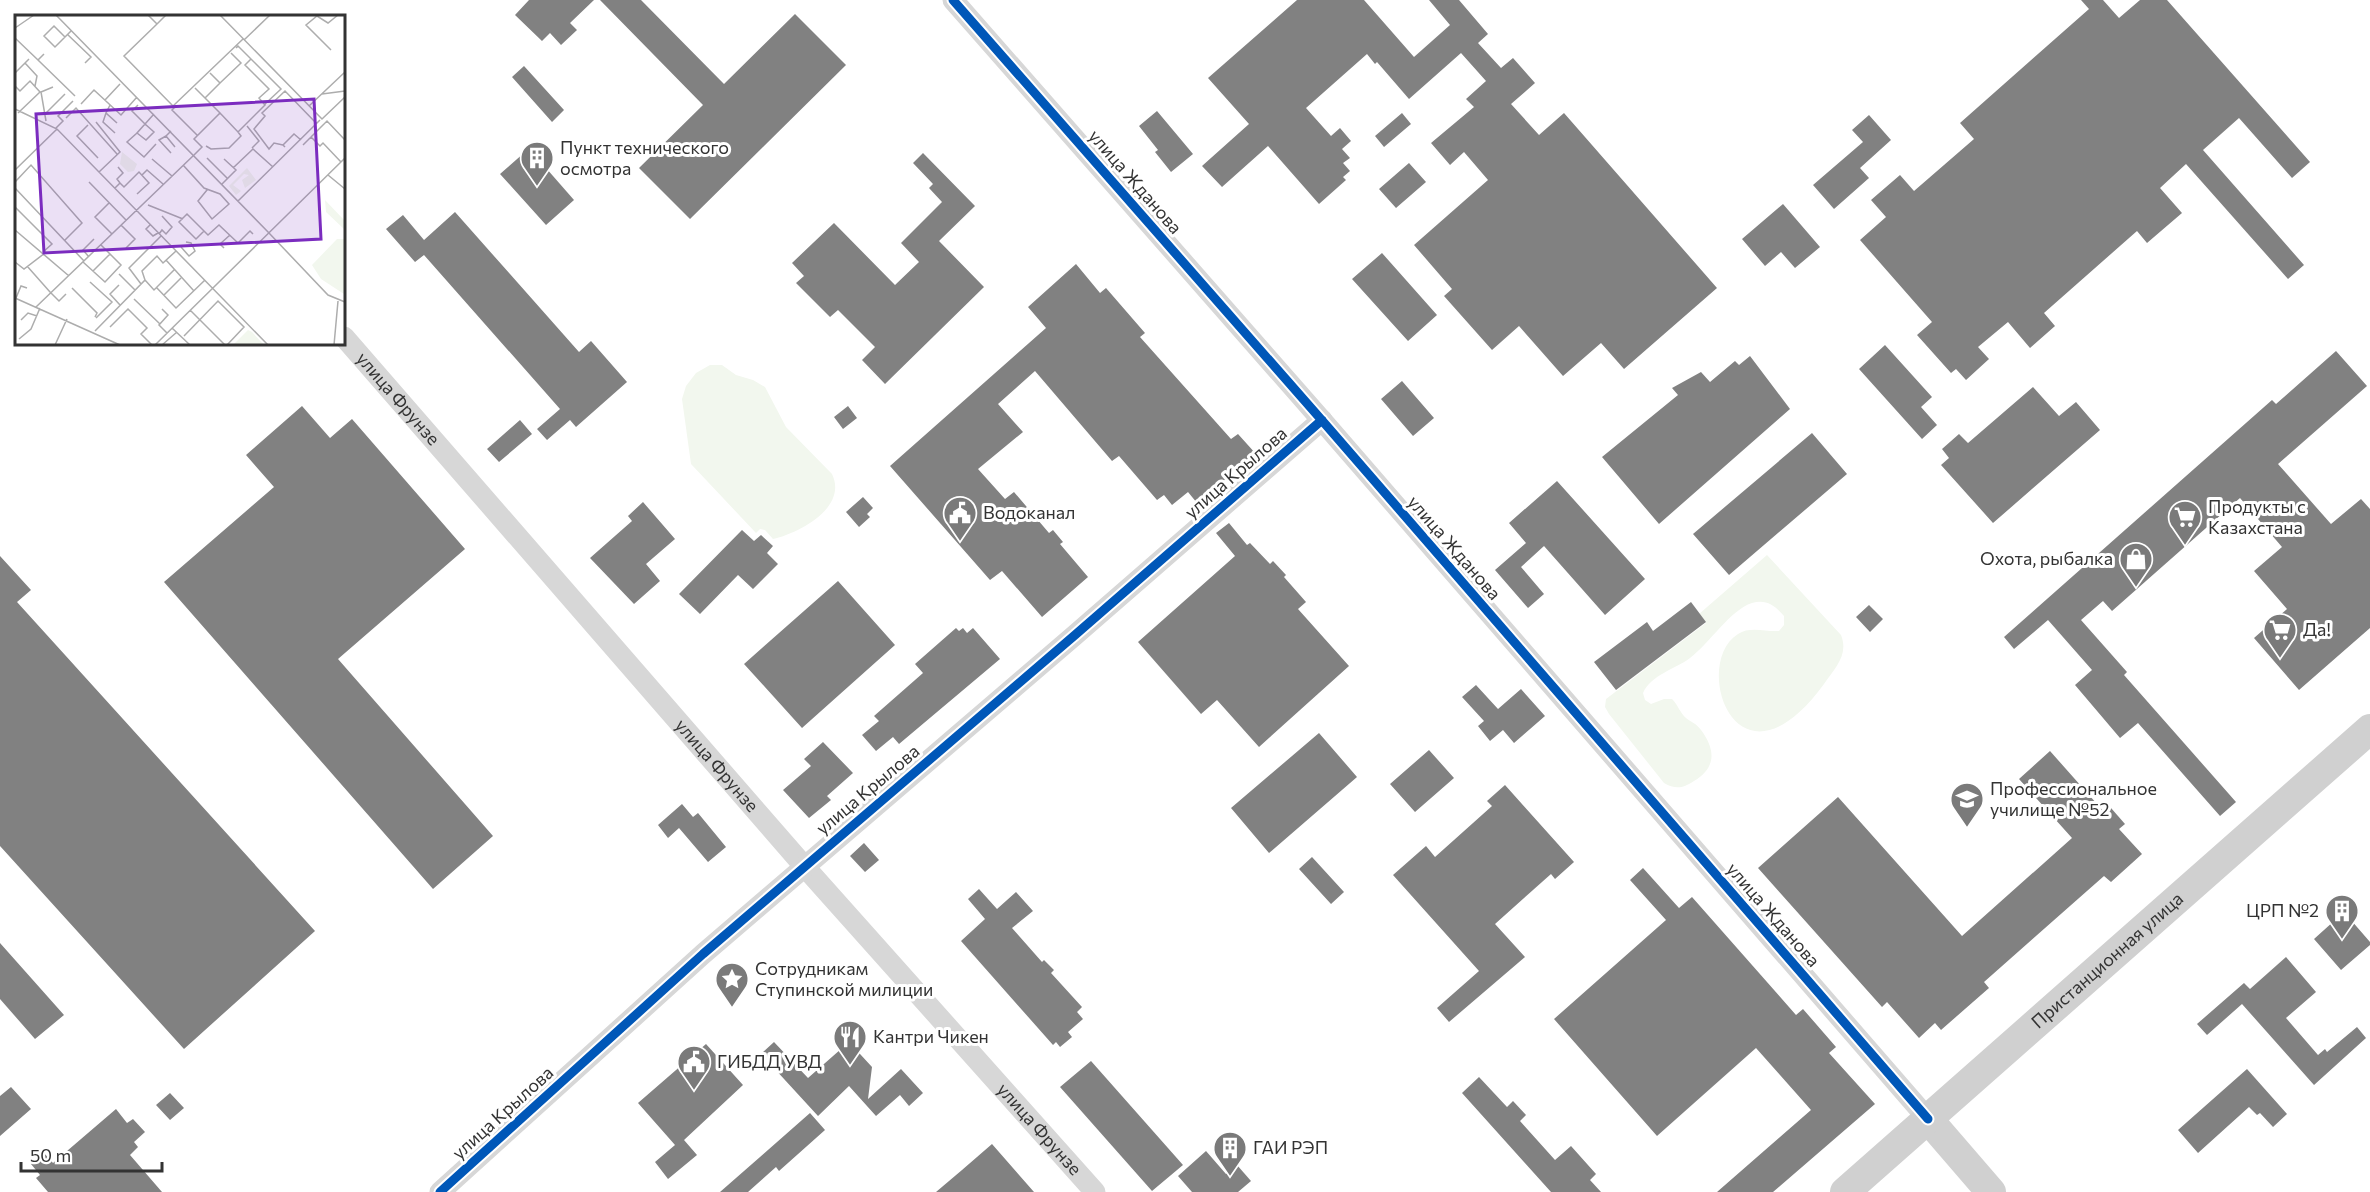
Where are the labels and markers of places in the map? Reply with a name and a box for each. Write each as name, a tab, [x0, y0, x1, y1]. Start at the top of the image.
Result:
place label: Пункт технического осмотра	[560, 136, 729, 179]
building icon: Пункт технического осмотра	[519, 140, 555, 187]
public building icon: Водоканал	[942, 495, 978, 542]
place label: Продукты с Казахстана	[2208, 495, 2306, 538]
supermarket icon: Продукты с Казахстана	[2167, 499, 2203, 546]
place label: Водоканал	[983, 501, 1076, 523]
shop icon: Охота, рыбалка	[2118, 541, 2154, 588]
place label: Охота, рыбалка	[1980, 547, 2113, 569]
supermarket icon: Да!	[2262, 612, 2298, 659]
place label: Да!	[2303, 618, 2331, 640]
place label: Профессиональное училище №52	[1990, 777, 2157, 820]
school or university icon: Профессиональное училище №52	[1949, 781, 1985, 828]
building icon: ЦРП №2	[2324, 893, 2360, 940]
place label: ЦРП №2	[2246, 899, 2319, 921]
place label: Сотрудникам Ступинской милиции	[755, 957, 933, 1000]
place icon: Сотрудникам Ступинской милиции	[714, 961, 750, 1008]
restaurant icon: Кантри Чикен	[832, 1019, 868, 1066]
place label: Кантри Чикен	[873, 1025, 989, 1047]
public building icon: ГИБДД УВД	[676, 1044, 712, 1091]
place label: ГИБДД УВД	[717, 1050, 822, 1072]
building icon: ГАИ РЭП	[1212, 1130, 1248, 1177]
place label: ГАИ РЭП	[1253, 1136, 1328, 1158]

